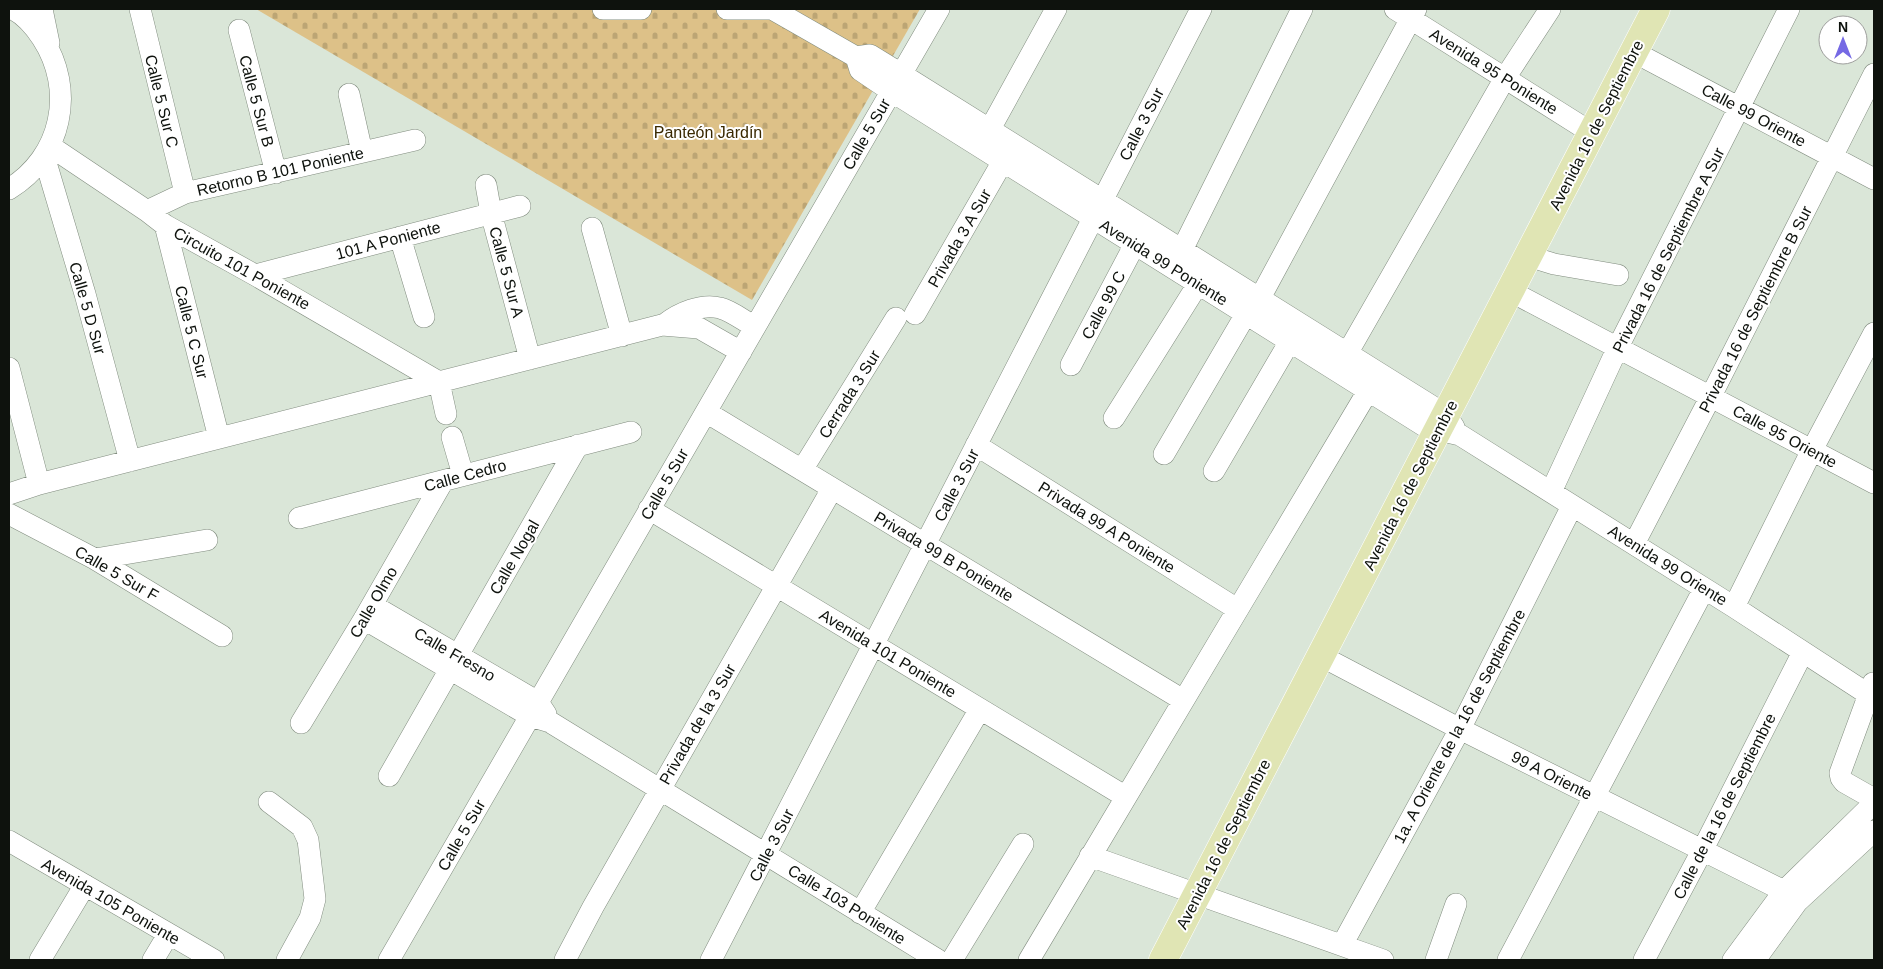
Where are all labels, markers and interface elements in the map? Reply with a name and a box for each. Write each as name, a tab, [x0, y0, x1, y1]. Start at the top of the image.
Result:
north arrow	[1818, 15, 1868, 65]
text: N	[1838, 19, 1848, 35]
street label: Avenida 95 Poniente	[1427, 25, 1561, 118]
street label: Avenida 16 de Septiembre	[1546, 37, 1647, 213]
street label: Calle 5 Sur C	[142, 53, 181, 149]
street label: Calle 5 Sur B	[236, 53, 277, 149]
street label: Calle 99 Oriente	[1699, 81, 1809, 150]
street label: Calle 3 Sur	[1116, 85, 1167, 163]
street label: Calle 5 Sur	[839, 95, 894, 173]
park label: Panteón Jardín	[654, 124, 762, 141]
street label: Retorno B 101 Poniente	[195, 144, 365, 199]
street label: Privada 16 de Septiembre A Sur	[1609, 144, 1728, 356]
street label: Privada 3 A Sur	[924, 186, 995, 290]
street label: Privada 16 de Septiembre B Sur	[1696, 203, 1815, 415]
street label: Avenida 99 Poniente	[1097, 216, 1231, 309]
street label: 101 A Poniente	[334, 218, 442, 263]
street label: Circuito 101 Poniente	[171, 224, 313, 313]
street label: Calle 5 Sur A	[486, 225, 527, 320]
street label: Calle 5 D Sur	[66, 260, 109, 357]
street label: Calle 99 C	[1078, 268, 1128, 342]
street label: Calle 5 C Sur	[172, 284, 211, 381]
street label: Cerrada 3 Sur	[816, 347, 884, 441]
street label: Avenida 16 de Septiembre	[1360, 397, 1461, 573]
street label: Calle 95 Oriente	[1730, 402, 1840, 471]
street label: Calle 5 Sur	[637, 445, 692, 523]
street label: Calle 3 Sur	[931, 446, 982, 524]
street label: Calle Cedro	[422, 456, 508, 495]
street label: Privada 99 A Poniente	[1035, 478, 1178, 576]
street label: Privada 99 B Poniente	[871, 508, 1016, 605]
street label: Calle Nogal	[486, 517, 542, 597]
street label: Avenida 99 Oriente	[1605, 522, 1730, 609]
street label: Calle 5 Sur F	[72, 543, 162, 604]
street label: Calle Olmo	[346, 564, 401, 641]
street label: Avenida 101 Poniente	[816, 606, 959, 701]
street label: 1a. A Oriente de la 16 de Septiembre	[1390, 606, 1529, 846]
street label: Calle Fresno	[411, 624, 498, 685]
street label: Privada de la 3 Sur	[656, 660, 739, 787]
street label: Calle de la 16 de Septiembre	[1670, 710, 1779, 902]
street label: 99 A Oriente	[1509, 748, 1595, 803]
street label: Avenida 16 de Septiembre	[1173, 756, 1274, 932]
street label: Calle 5 Sur	[434, 796, 489, 874]
street label: Calle 3 Sur	[746, 806, 797, 884]
street label: Avenida 105 Poniente	[39, 855, 183, 948]
street label: Calle 103 Poniente	[785, 861, 909, 948]

